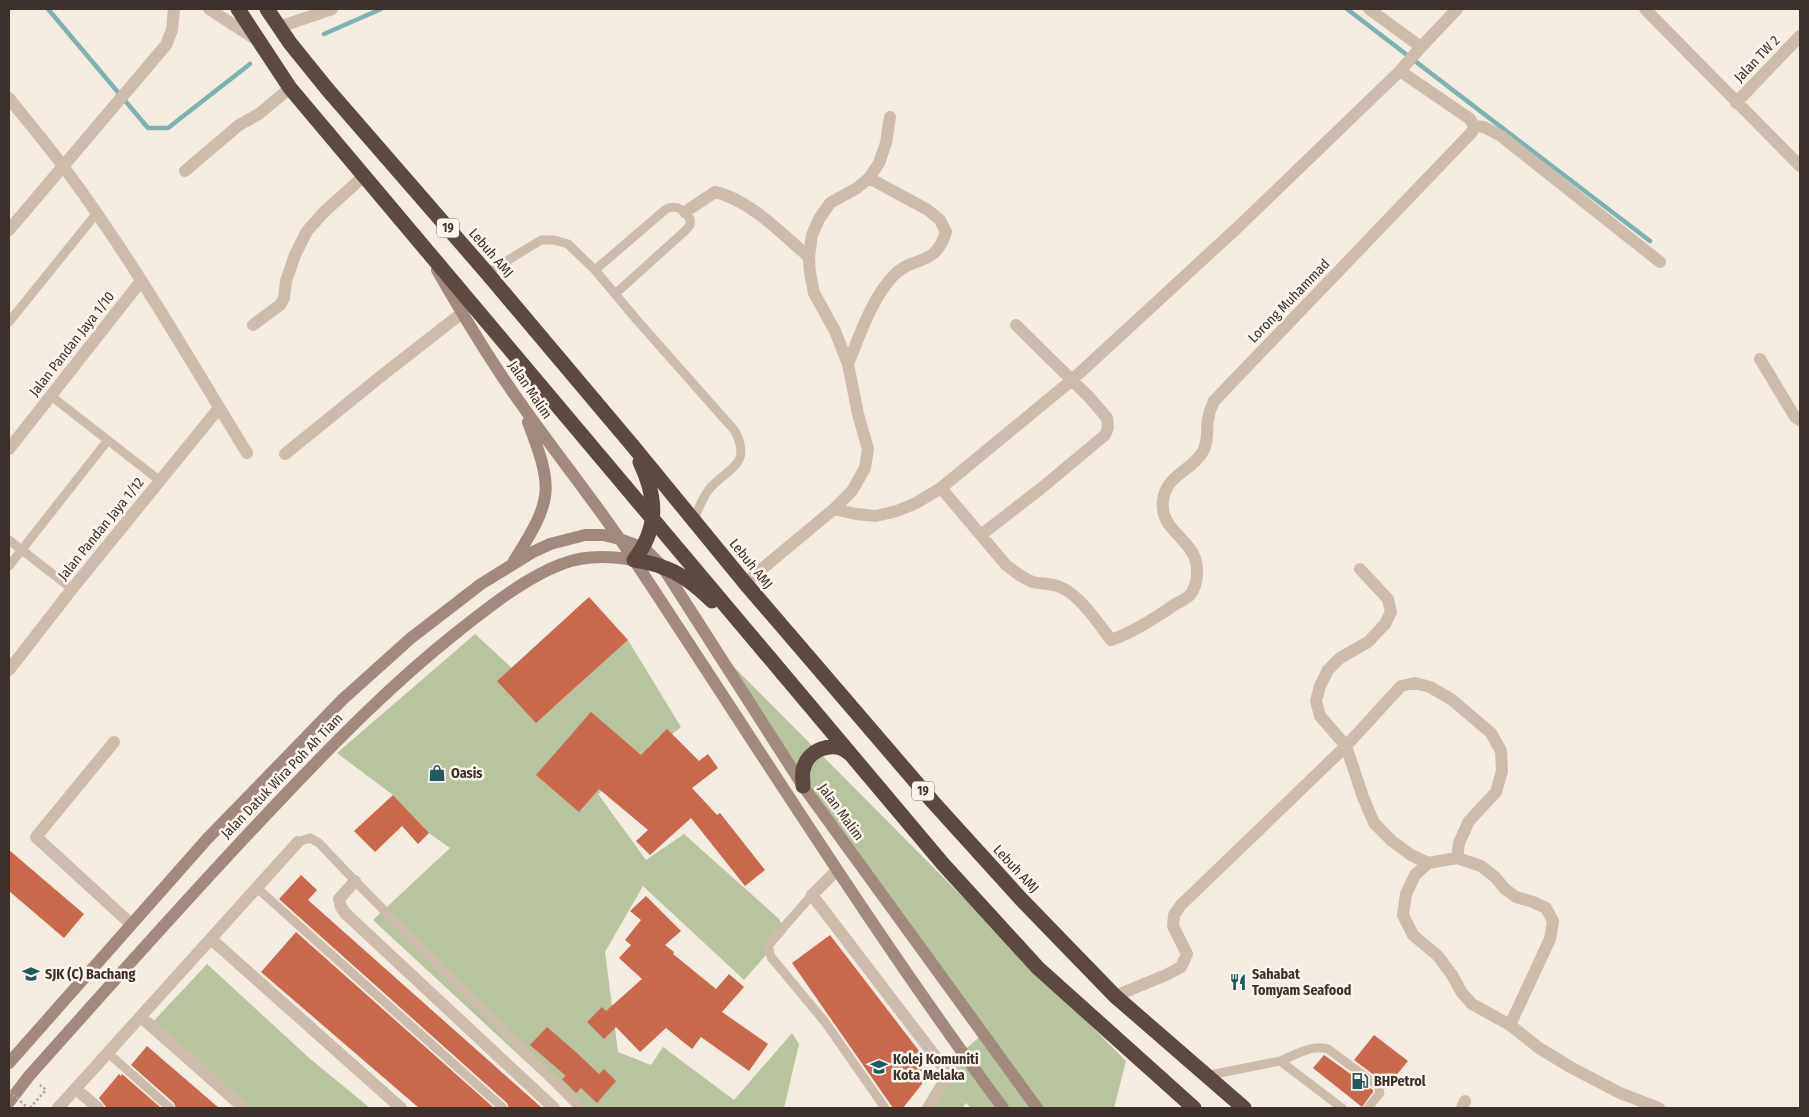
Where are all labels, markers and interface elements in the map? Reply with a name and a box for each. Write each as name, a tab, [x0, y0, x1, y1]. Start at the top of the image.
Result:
street label: Jalan TW 2	[1731, 32, 1783, 86]
road number: 19	[437, 218, 459, 238]
street label: Lebuh AMJ	[465, 225, 517, 281]
street label: Lorong Muhammad	[1245, 256, 1333, 346]
street label: Jalan Pandan Jaya 1/10	[26, 288, 118, 400]
street label: Jalan Malim	[504, 358, 556, 422]
street label: Jalan Pandan Jaya 1/12	[54, 474, 148, 584]
street label: Lebuh AMJ	[726, 536, 776, 592]
street label: Jalan Datuk Wira Poh Ah Tiam	[218, 710, 346, 842]
shop icon: Oasis	[427, 763, 447, 783]
place label: Oasis	[451, 765, 482, 782]
street label: Jalan Malim	[815, 780, 867, 844]
road number: 19	[912, 781, 934, 800]
street label: Lebuh AMJ	[990, 842, 1042, 896]
school or university icon: SJK (C) Bachang	[21, 964, 41, 984]
place label: SJK (C) Bachang	[45, 966, 135, 983]
place label: Sahabat Tomyam Seafood	[1252, 966, 1351, 999]
restaurant icon: Sahabat Tomyam Seafood	[1228, 972, 1248, 992]
place label: Kolej Komuniti Kota Melaka	[893, 1051, 979, 1084]
school or university icon: Kolej Komuniti Kota Melaka	[869, 1057, 889, 1077]
fuel station icon: BHPetrol	[1350, 1071, 1370, 1091]
place label: BHPetrol	[1374, 1073, 1426, 1090]

